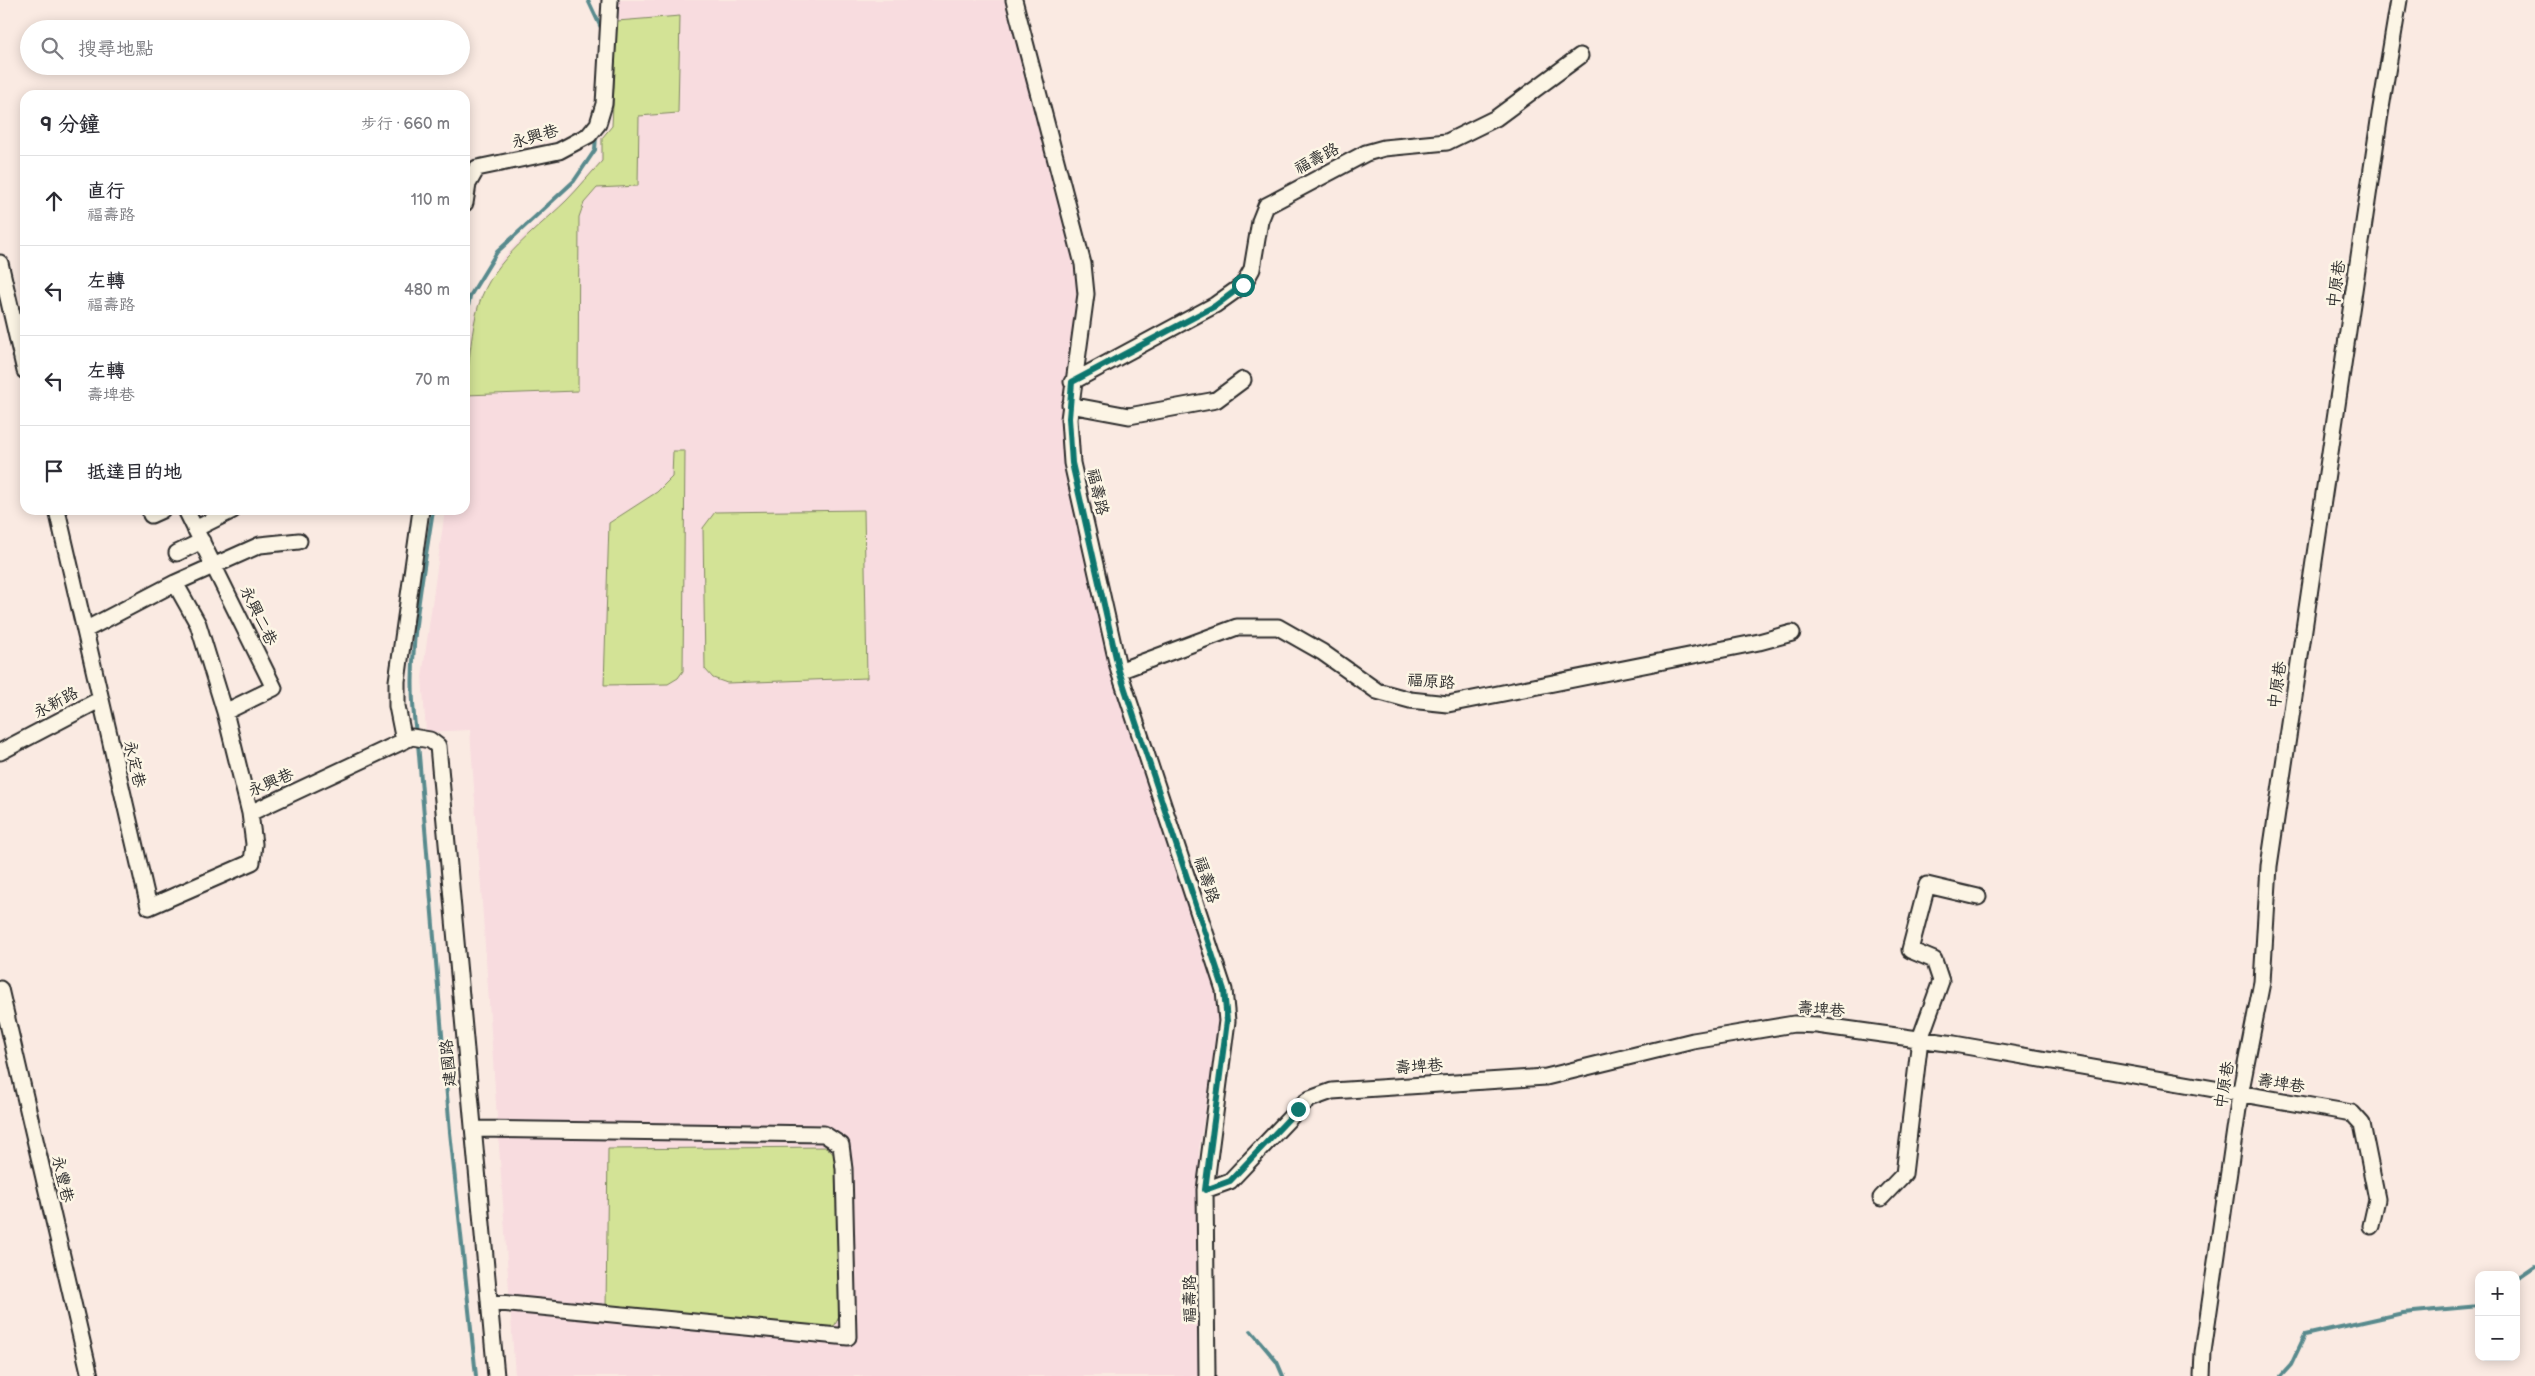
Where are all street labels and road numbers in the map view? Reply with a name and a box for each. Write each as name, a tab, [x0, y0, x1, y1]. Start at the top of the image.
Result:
street label: 永興巷	[509, 121, 561, 153]
street label: 福壽路	[1291, 139, 1343, 179]
street label: 中原巷	[2324, 259, 2350, 309]
street label: 福壽路	[1082, 466, 1112, 518]
street label: 永興二巷	[235, 583, 281, 649]
street label: 中原巷	[2265, 660, 2291, 710]
street label: 福原路	[1406, 671, 1456, 693]
street label: 永新路	[30, 683, 82, 723]
street label: 永定巷	[119, 738, 149, 790]
street label: 永興巷	[245, 765, 297, 801]
street label: 福壽路	[1190, 854, 1222, 906]
street label: 壽埤巷	[1796, 999, 1846, 1021]
street label: 建國路	[437, 1038, 461, 1088]
street label: 壽埤巷	[1394, 1056, 1444, 1078]
street label: 中原巷	[2211, 1060, 2239, 1110]
street label: 壽埤巷	[2256, 1071, 2306, 1097]
street label: 永豐巷	[47, 1153, 77, 1205]
street label: 福壽路	[1181, 1275, 1200, 1323]

